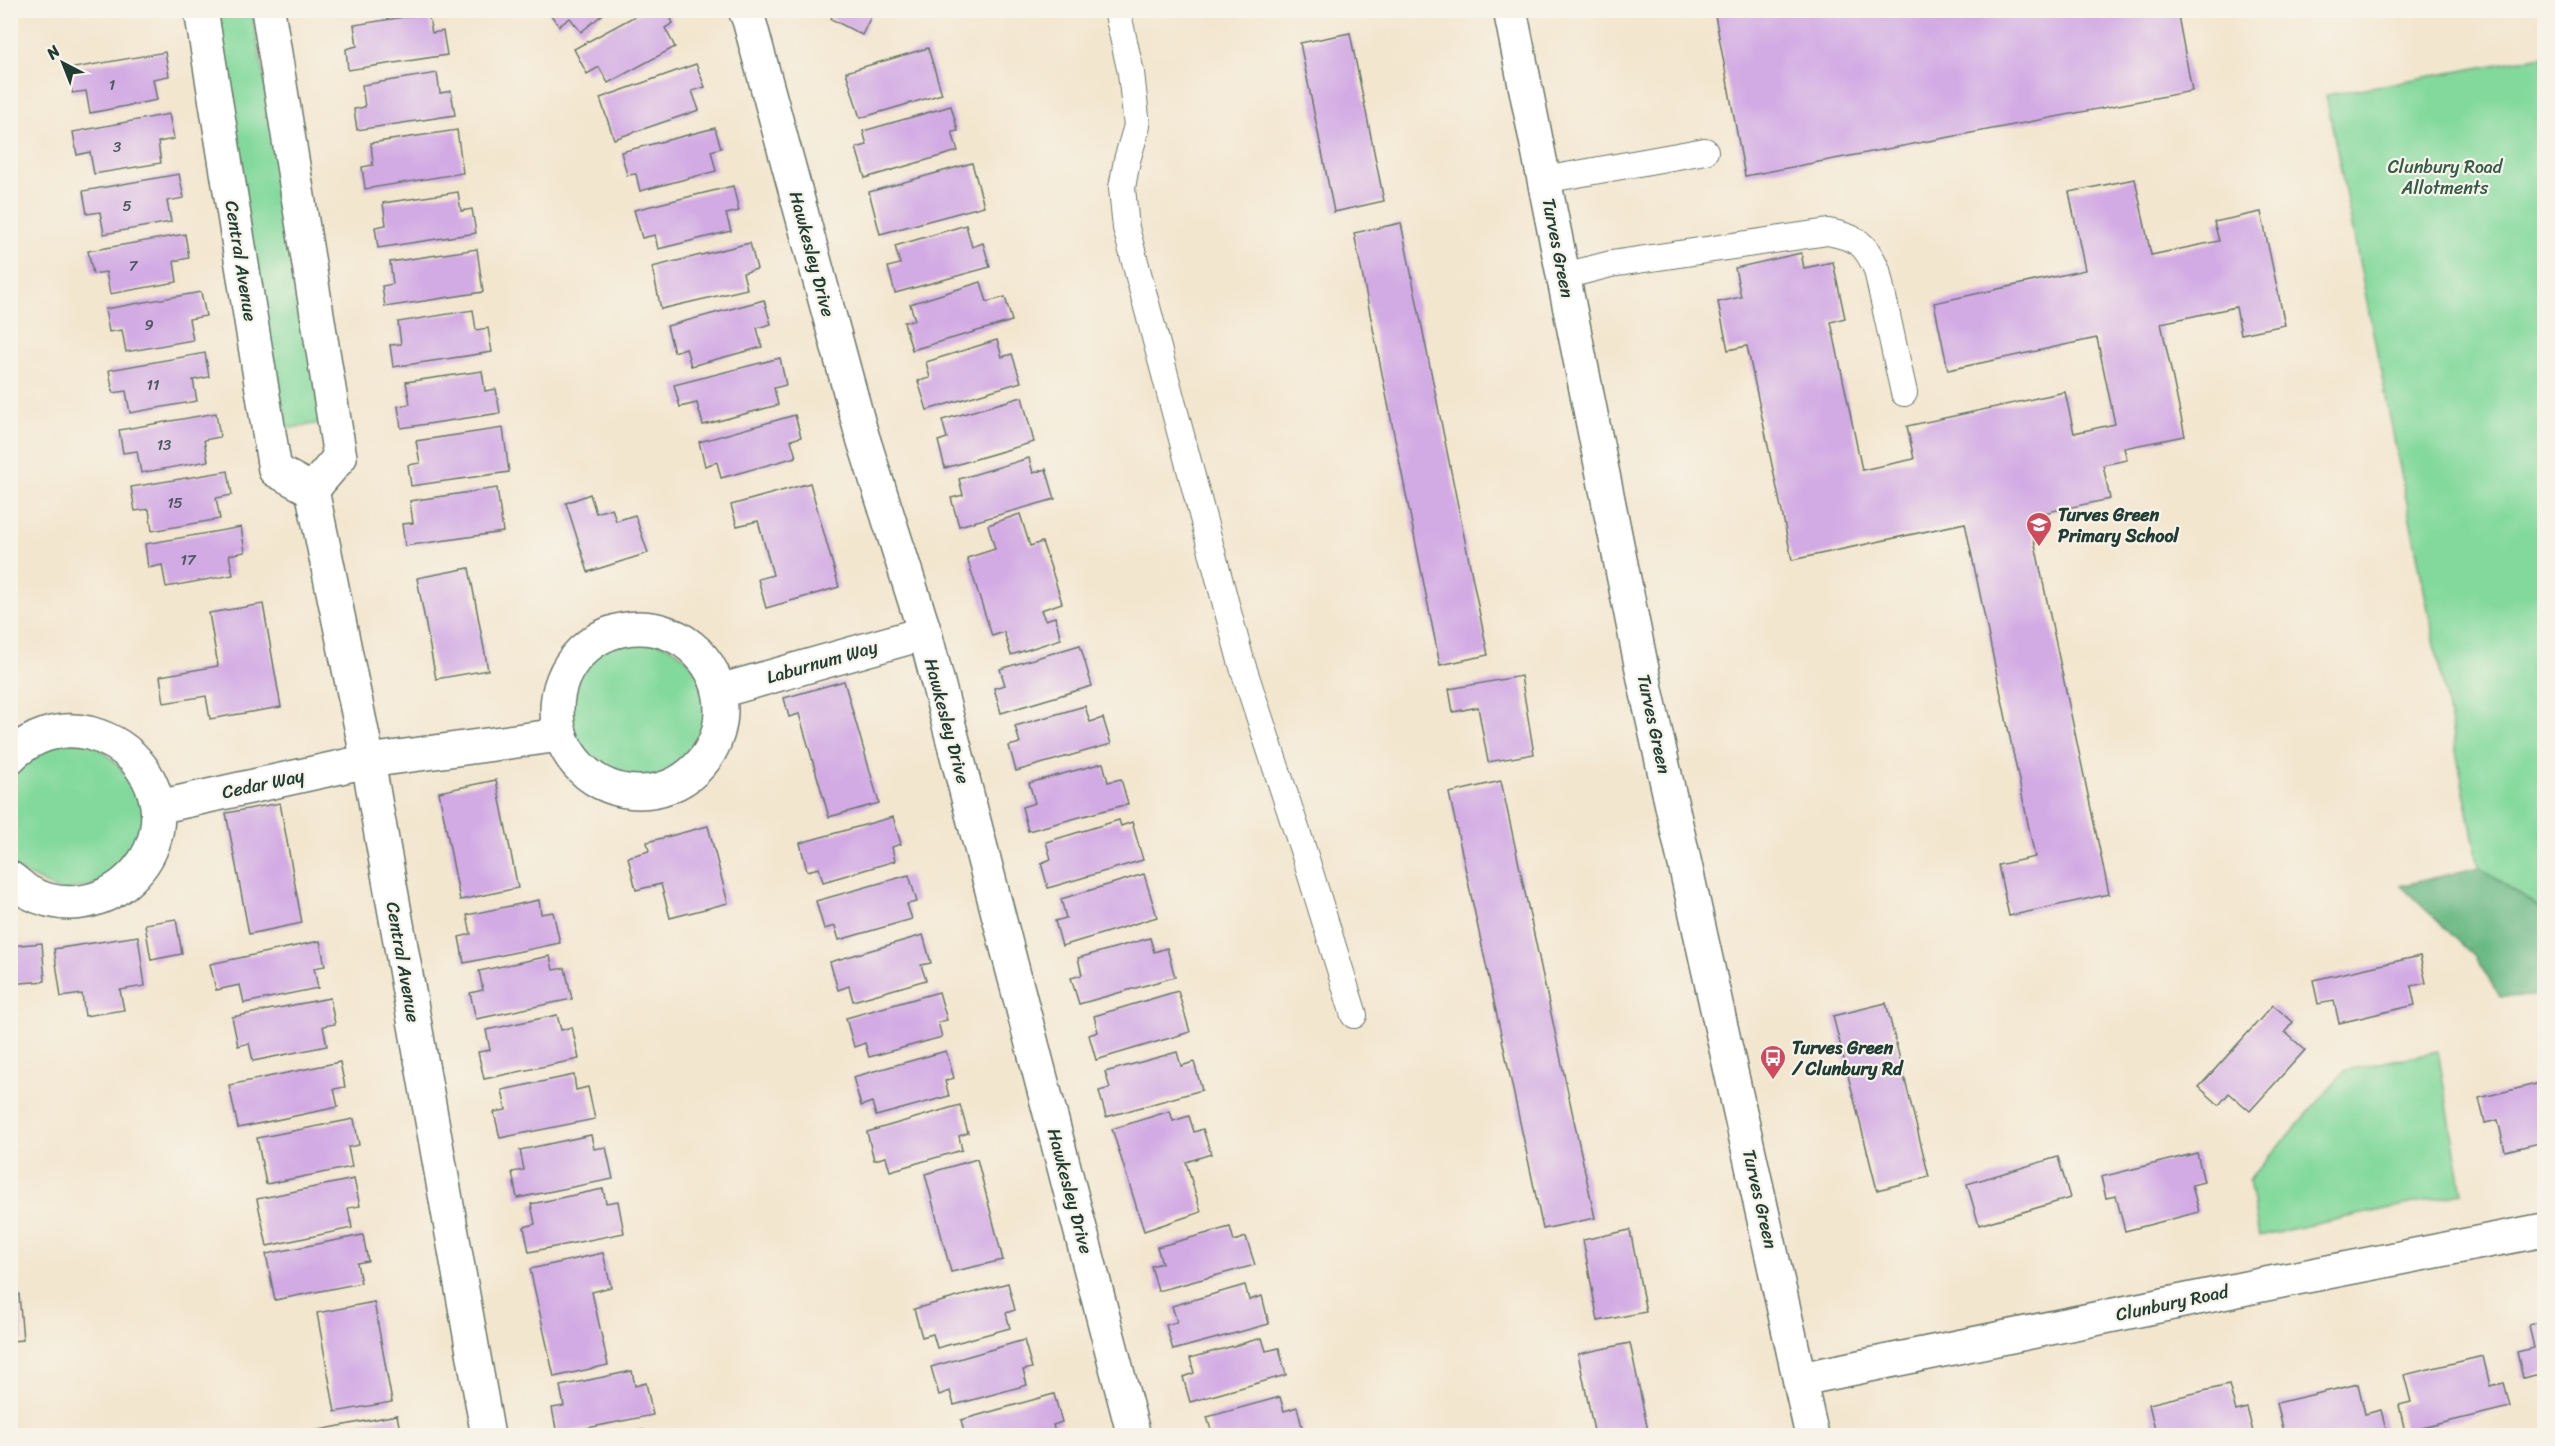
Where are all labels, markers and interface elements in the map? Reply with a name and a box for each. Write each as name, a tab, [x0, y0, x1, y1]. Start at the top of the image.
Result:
north arrow	[33, 33, 93, 93]
text: N	[39, 37, 68, 67]
house number: 1	[109, 72, 115, 98]
house number: 3	[113, 134, 121, 160]
park label: Clunbury Road Allotments	[2388, 151, 2504, 204]
street label: Hawkesley Drive	[780, 188, 844, 320]
house number: 5	[122, 193, 132, 219]
street label: Turves Green	[1533, 195, 1583, 301]
street label: Central Avenue	[216, 198, 266, 324]
house number: 7	[129, 253, 139, 279]
house number: 9	[144, 312, 154, 338]
house number: 11	[147, 372, 159, 398]
house number: 13	[157, 432, 171, 458]
house number: 15	[167, 490, 183, 516]
place label: Turves Green Primary School	[2058, 499, 2180, 552]
school or university icon: Turves Green Primary School	[2024, 510, 2054, 548]
house number: 17	[180, 547, 197, 573]
street label: Laburnum Way	[763, 631, 882, 693]
street label: Hawkesley Drive	[915, 655, 979, 787]
street label: Turves Green	[1628, 671, 1680, 777]
street label: Cedar Way	[219, 760, 308, 808]
street label: Central Avenue	[377, 899, 429, 1025]
place label: Turves Green / Clunbury Rd	[1791, 1032, 1904, 1085]
bus stop icon: Turves Green / Clunbury Rd	[1758, 1043, 1788, 1081]
street label: Hawkesley Drive	[1038, 1125, 1102, 1257]
street label: Turves Green	[1733, 1146, 1787, 1252]
street label: Clunbury Road	[2113, 1275, 2233, 1331]

